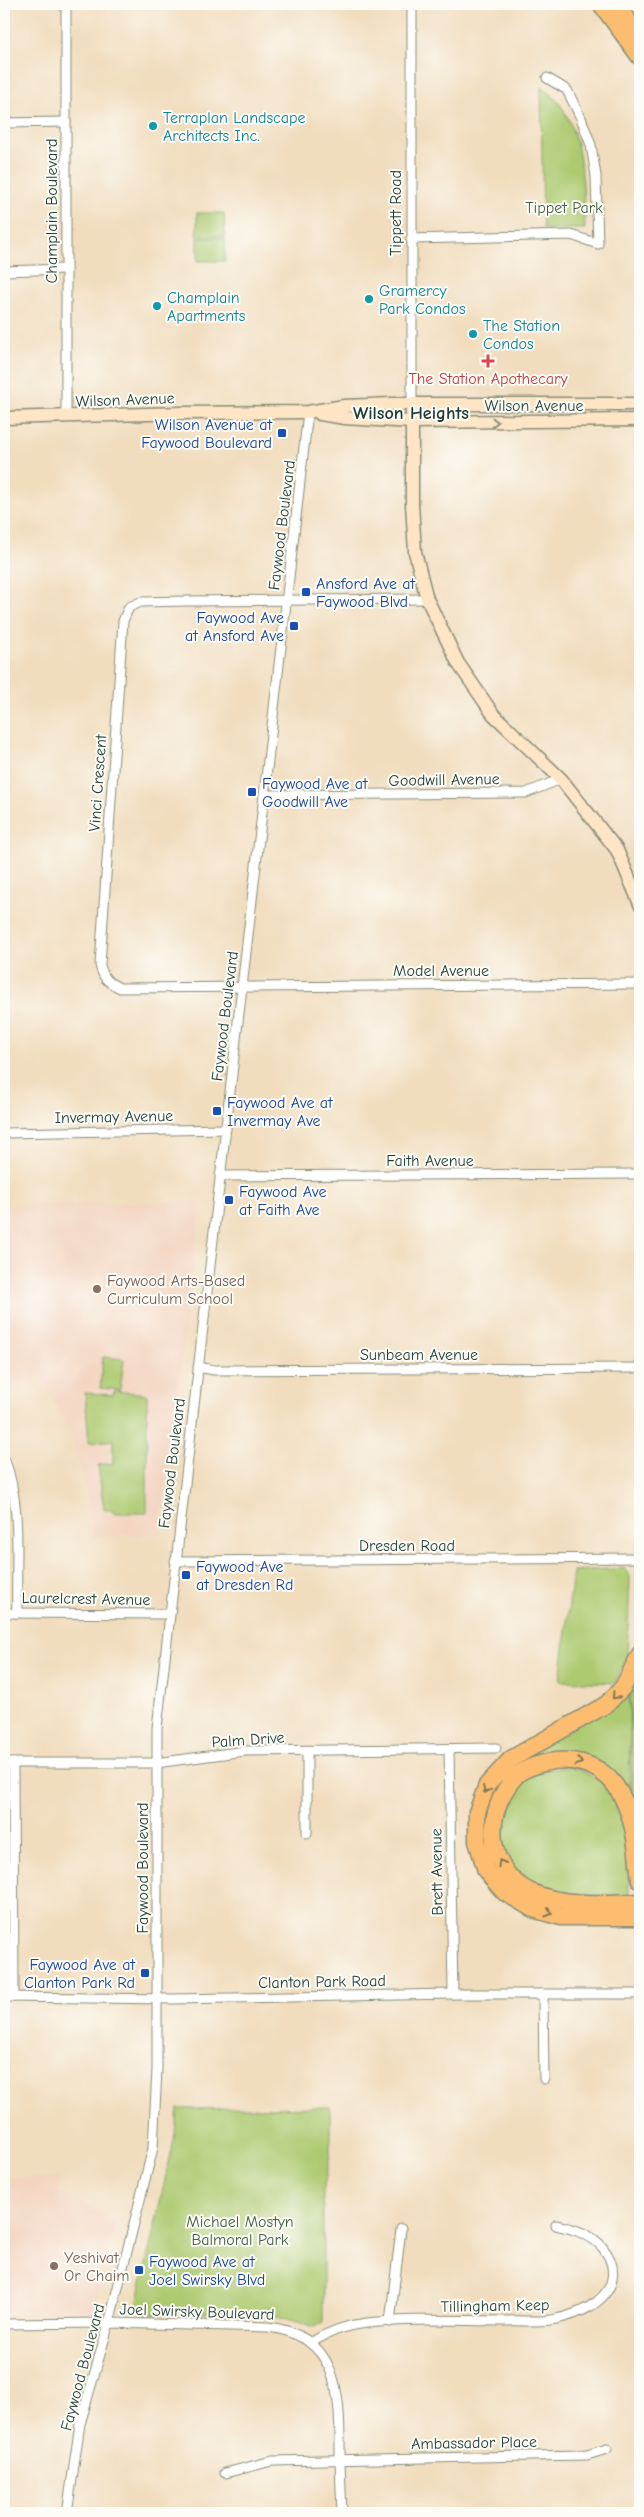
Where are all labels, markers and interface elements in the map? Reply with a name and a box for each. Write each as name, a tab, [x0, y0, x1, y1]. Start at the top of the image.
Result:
place label: Terraplan Landscape Architects Inc.	[163, 109, 306, 145]
marker: Terraplan Landscape Architects Inc.	[147, 120, 159, 132]
street label: Champlain Boulevard	[43, 138, 61, 284]
street label: Tippett Road	[387, 170, 405, 256]
park label: Tippet Park	[525, 199, 603, 217]
place label: Gramercy Park Condos	[379, 282, 466, 318]
place label: Champlain Apartments	[167, 289, 246, 325]
marker: Gramercy Park Condos	[363, 293, 375, 305]
marker: Champlain Apartments	[151, 300, 163, 312]
place label: The Station Condos	[483, 317, 560, 353]
marker: The Station Condos	[467, 328, 479, 340]
marker: The Station Apothecary	[482, 355, 494, 367]
place label: The Station Apothecary	[408, 370, 568, 388]
street label: Wilson Avenue	[75, 389, 175, 411]
street label: Wilson Avenue	[485, 397, 584, 415]
district label: Wilson Heights	[353, 403, 469, 424]
place label: Wilson Avenue at Faywood Boulevard	[141, 416, 272, 452]
one-way arrow	[492, 417, 499, 427]
marker: Wilson Avenue at Faywood Boulevard	[276, 427, 288, 439]
street label: Faywood Boulevard	[265, 459, 299, 591]
place label: Ansford Ave at Faywood Blvd	[316, 575, 416, 611]
marker: Ansford Ave at Faywood Blvd	[300, 586, 312, 598]
place label: Faywood Ave at Ansford Ave	[185, 609, 284, 645]
marker: Faywood Ave at Ansford Ave	[288, 620, 300, 632]
street label: Vinci Crescent	[86, 733, 110, 832]
street label: Goodwill Avenue	[388, 770, 500, 790]
place label: Faywood Ave at Goodwill Ave	[262, 775, 368, 811]
marker: Faywood Ave at Goodwill Ave	[246, 786, 258, 798]
street label: Faywood Boulevard	[208, 950, 242, 1082]
street label: Model Avenue	[393, 962, 489, 980]
place label: Faywood Ave at Invermay Ave	[227, 1094, 333, 1130]
marker: Faywood Ave at Invermay Ave	[211, 1105, 223, 1117]
street label: Invermay Avenue	[55, 1107, 173, 1127]
street label: Faith Avenue	[386, 1152, 474, 1170]
place label: Faywood Ave at Faith Ave	[239, 1183, 326, 1219]
marker: Faywood Ave at Faith Ave	[223, 1194, 235, 1206]
place label: Faywood Arts-Based Curriculum School	[107, 1272, 245, 1308]
marker: Faywood Arts-Based Curriculum School	[91, 1283, 103, 1295]
street label: Sunbeam Avenue	[360, 1346, 478, 1364]
street label: Faywood Boulevard	[155, 1397, 189, 1529]
street label: Dresden Road	[359, 1537, 455, 1555]
place label: Faywood Ave at Dresden Rd	[196, 1558, 293, 1594]
marker: Faywood Ave at Dresden Rd	[180, 1569, 192, 1581]
street label: Laurelcrest Avenue	[21, 1589, 151, 1609]
one-way arrow	[612, 1690, 621, 1699]
street label: Palm Drive	[211, 1728, 285, 1752]
one-way arrow	[575, 1756, 584, 1767]
one-way arrow	[482, 1784, 492, 1793]
street label: Faywood Boulevard	[134, 1803, 152, 1933]
street label: Brett Avenue	[427, 1828, 447, 1916]
one-way arrow	[497, 1859, 507, 1868]
one-way arrow	[544, 1908, 552, 1918]
place label: Faywood Ave at Clanton Park Rd	[24, 1956, 135, 1992]
marker: Faywood Ave at Clanton Park Rd	[139, 1967, 151, 1979]
street label: Clanton Park Road	[258, 1972, 386, 1992]
park label: Michael Mostyn Balmoral Park	[186, 2213, 294, 2249]
place label: Yeshivat Or Chaim	[64, 2249, 130, 2285]
place label: Faywood Ave at Joel Swirsky Blvd	[149, 2253, 265, 2289]
marker: Yeshivat Or Chaim	[48, 2260, 60, 2272]
marker: Faywood Ave at Joel Swirsky Blvd	[133, 2264, 145, 2276]
street label: Tillingham Keep	[440, 2296, 550, 2316]
street label: Joel Swirsky Boulevard	[119, 2300, 275, 2324]
street label: Faywood Boulevard	[57, 2302, 109, 2433]
street label: Ambassador Place	[411, 2433, 537, 2453]

